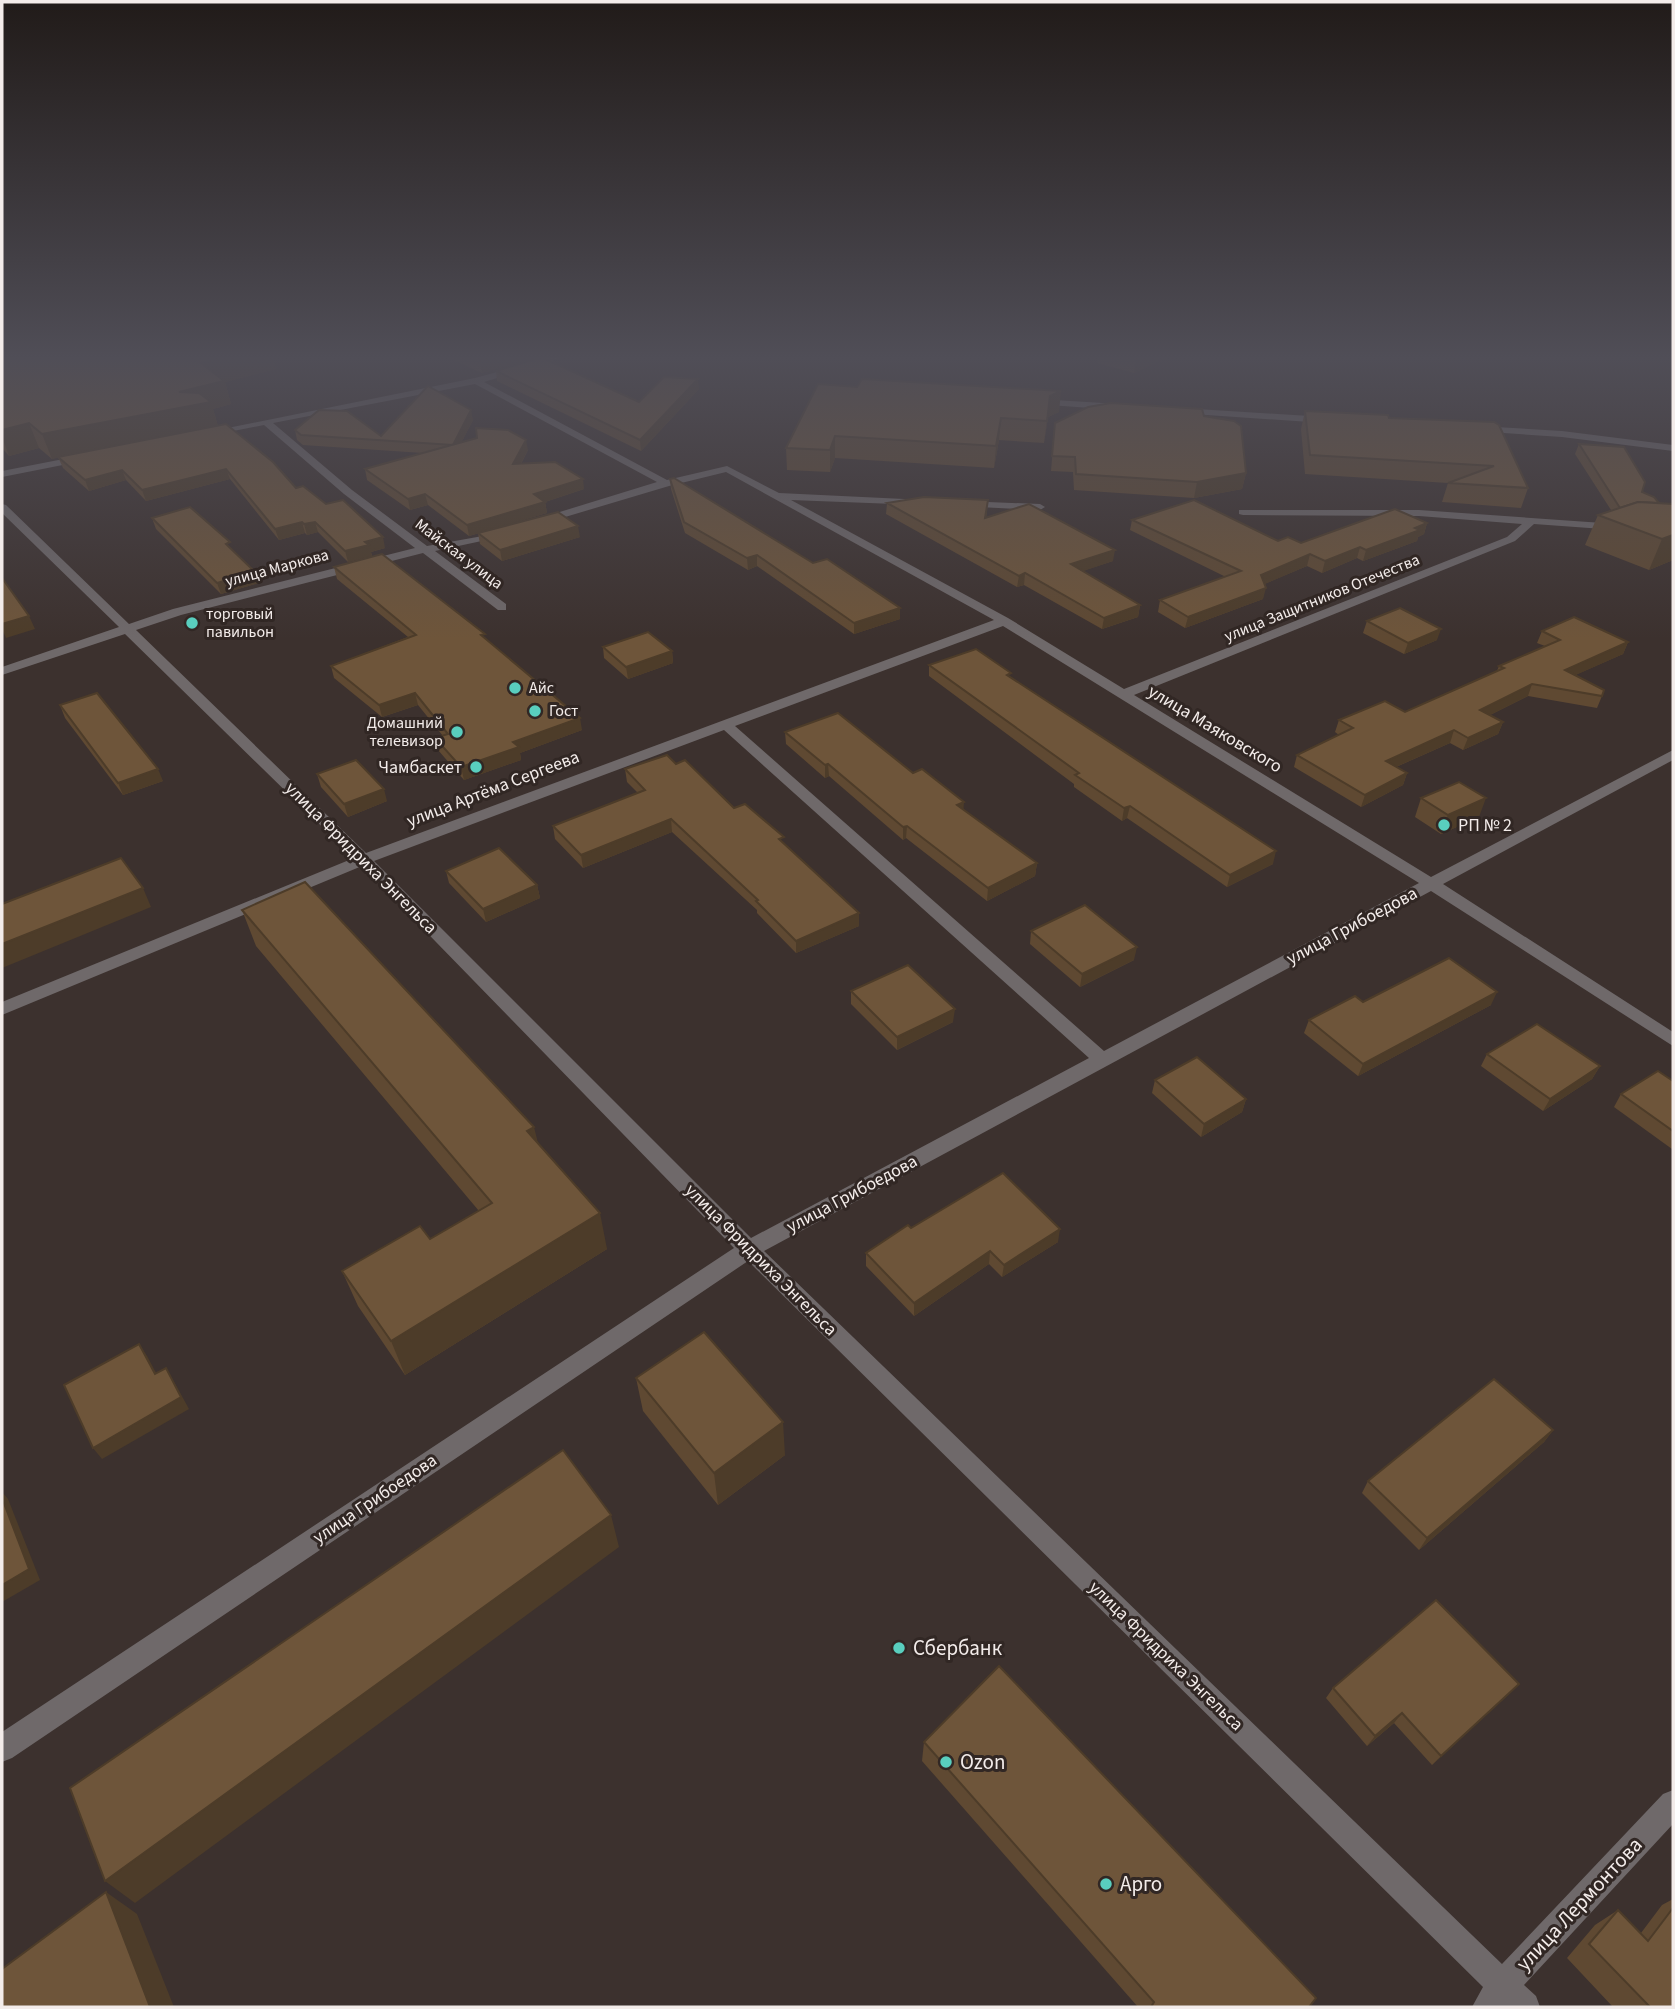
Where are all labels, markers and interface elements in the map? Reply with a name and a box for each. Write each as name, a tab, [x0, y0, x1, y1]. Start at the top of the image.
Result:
street label: Майская улица	[410, 514, 508, 594]
street label: улица Маркова	[223, 544, 331, 592]
street label: улица Защитников Отечества	[1221, 549, 1423, 647]
place label: торговый павильон	[206, 603, 274, 643]
marker: торговый павильон	[184, 615, 200, 631]
place label: Айс	[529, 677, 554, 699]
street label: улица Маяковского	[1143, 679, 1287, 779]
marker: Айс	[507, 680, 523, 696]
place label: Гост	[549, 700, 578, 722]
marker: Гост	[527, 703, 543, 719]
place label: Домашний телевизор	[367, 712, 443, 752]
marker: Домашний телевизор	[449, 724, 465, 740]
street label: улица Артёма Сергеева	[403, 745, 583, 833]
place label: Чамбаскет	[378, 755, 462, 780]
marker: Чамбаскет	[468, 759, 484, 775]
street label: улица Фридриха Энгельса	[279, 776, 443, 940]
place label: РП № 2	[1458, 813, 1512, 838]
marker: РП № 2	[1436, 817, 1452, 833]
street label: улица Грибоедова	[1282, 881, 1422, 971]
street label: улица Грибоедова	[782, 1149, 922, 1239]
street label: улица Фридриха Энгельса	[679, 1178, 843, 1342]
street label: улица Грибоедова	[308, 1448, 442, 1550]
street label: улица Фридриха Энгельса	[1083, 1575, 1249, 1737]
place label: Сбербанк	[913, 1633, 1003, 1663]
marker: Сбербанк	[891, 1640, 907, 1656]
place label: Ozon	[960, 1747, 1005, 1777]
marker: Ozon	[938, 1754, 954, 1770]
street label: улица Лермонтова	[1509, 1830, 1649, 1978]
place label: Арго	[1120, 1869, 1162, 1899]
marker: Арго	[1098, 1876, 1114, 1892]

